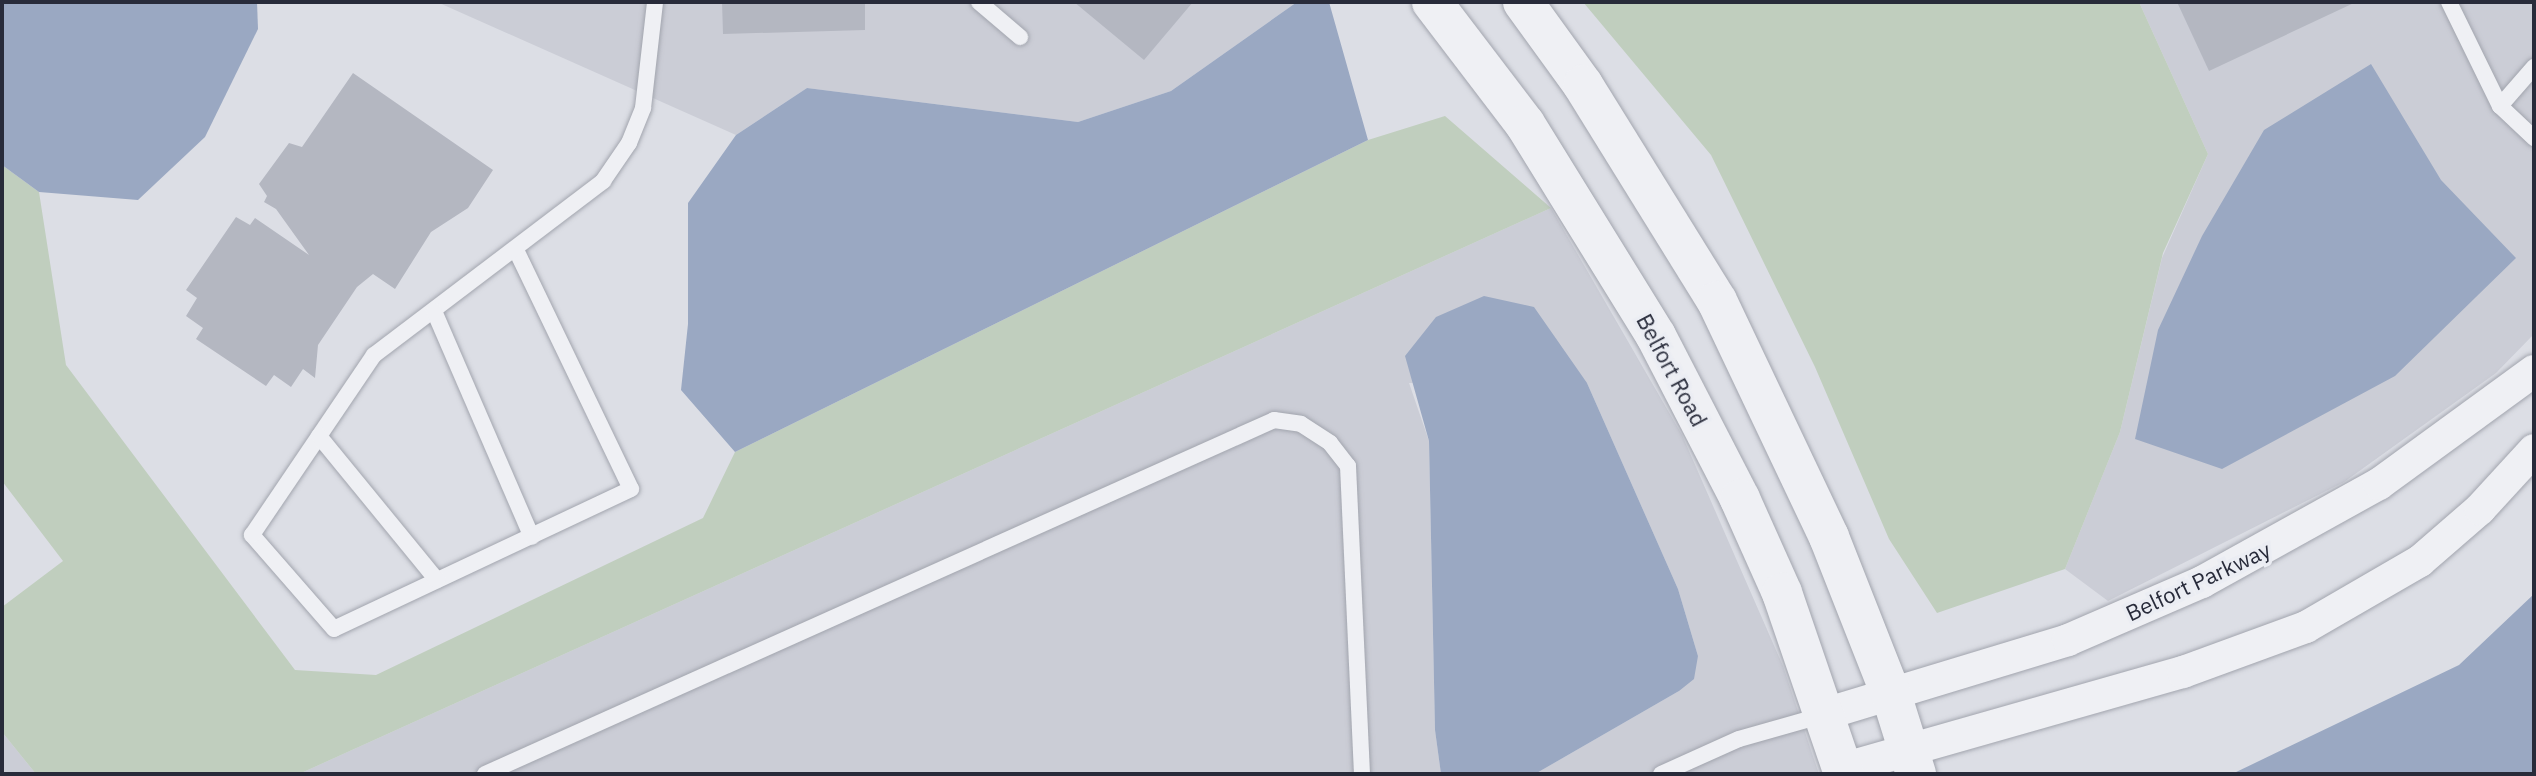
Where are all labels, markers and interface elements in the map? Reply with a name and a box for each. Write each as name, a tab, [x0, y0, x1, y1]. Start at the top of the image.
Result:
street label: Belfort Road	[1631, 309, 1713, 431]
street label: Belfort Parkway	[2121, 536, 2275, 626]

